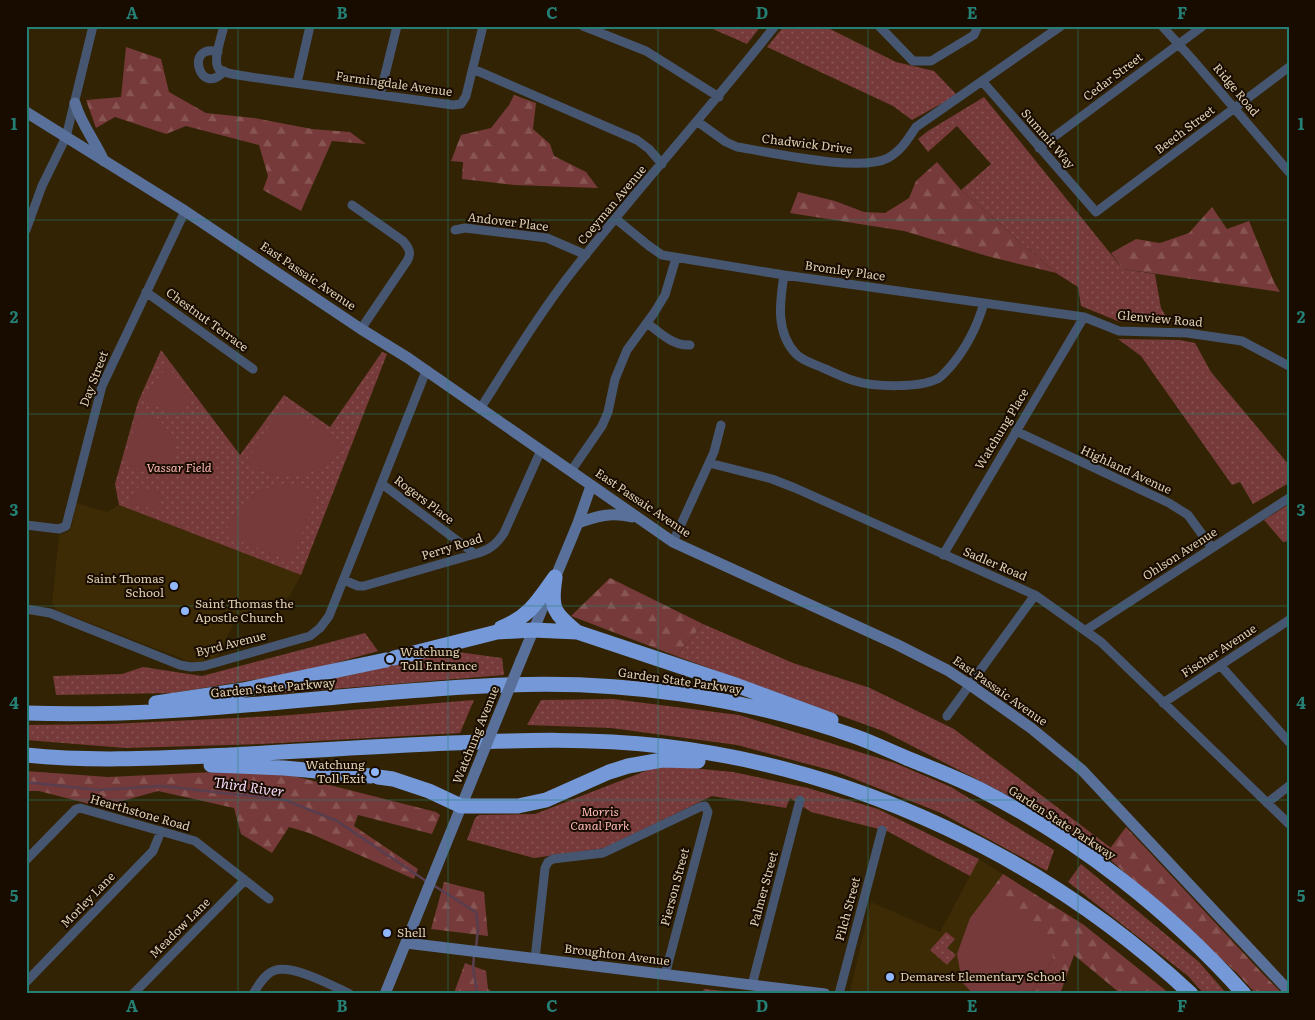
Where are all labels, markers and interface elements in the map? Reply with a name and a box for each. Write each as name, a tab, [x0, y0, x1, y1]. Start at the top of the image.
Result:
text: A	[126, 0, 138, 24]
text: B	[336, 0, 348, 24]
text: C	[546, 0, 558, 24]
text: D	[756, 0, 768, 24]
text: E	[967, 0, 978, 24]
text: F	[1177, 0, 1187, 24]
street label: Cedar Street	[1079, 48, 1146, 105]
street label: Ridge Road	[1209, 59, 1265, 120]
street label: Farmingdale Avenue	[335, 66, 454, 100]
street label: Beech Street	[1151, 101, 1218, 158]
street label: Summit Way	[1018, 104, 1080, 172]
text: 1	[11, 111, 18, 135]
text: 1	[1298, 111, 1305, 135]
street label: Chadwick Drive	[761, 129, 853, 157]
street label: Coeyman Avenue	[573, 161, 650, 248]
street label: Andover Place	[467, 207, 550, 235]
street label: East Passaic Avenue	[257, 236, 360, 314]
street label: Bromley Place	[804, 255, 887, 285]
street label: Chestnut Terrace	[163, 283, 253, 355]
text: 2	[10, 304, 19, 328]
text: 2	[1297, 304, 1306, 328]
street label: Glenview Road	[1117, 305, 1204, 331]
street label: Day Street	[74, 348, 112, 409]
street label: Watchung Place	[970, 384, 1033, 472]
street label: Highland Avenue	[1078, 440, 1175, 498]
park label: Vassar Field	[146, 458, 212, 476]
street label: East Passaic Avenue	[592, 463, 695, 541]
street label: Rogers Place	[391, 471, 458, 528]
text: 3	[10, 497, 19, 521]
text: 3	[1297, 497, 1306, 521]
street label: Ohlson Avenue	[1139, 522, 1220, 584]
street label: Perry Road	[419, 528, 485, 564]
street label: Sadler Road	[961, 542, 1031, 585]
place label: Saint Thomas School	[87, 569, 165, 601]
marker: Saint Thomas School	[168, 580, 180, 592]
place label: Saint Thomas the Apostle Church	[195, 594, 294, 626]
marker: Saint Thomas the Apostle Church	[179, 605, 191, 617]
street label: Fischer Avenue	[1177, 619, 1260, 681]
street label: Byrd Avenue	[194, 626, 268, 660]
place label: Watchung Toll Entrance	[400, 642, 477, 674]
street label: East Passaic Avenue	[950, 651, 1052, 730]
marker: Watchung Toll Entrance	[384, 653, 396, 665]
street label: Garden State Parkway	[617, 662, 743, 698]
street label: Garden State Parkway	[210, 673, 336, 701]
street label: Watchung Avenue	[447, 683, 503, 786]
text: 4	[9, 690, 19, 714]
text: 4	[1296, 690, 1306, 714]
place label: Watchung Toll Exit	[305, 755, 365, 787]
marker: Watchung Toll Exit	[369, 766, 381, 778]
water label: Third River	[213, 771, 286, 801]
street label: Garden State Parkway	[1005, 781, 1120, 864]
street label: Hearthstone Road	[88, 789, 193, 835]
park label: Morris Canal Park	[570, 802, 630, 834]
street label: Pierson Street	[655, 846, 693, 928]
street label: Palmer Street	[744, 849, 782, 929]
street label: Morley Lane	[56, 867, 119, 931]
street label: Pilch Street	[830, 875, 864, 943]
text: 5	[10, 883, 19, 907]
text: 5	[1297, 883, 1306, 907]
street label: Meadow Lane	[145, 893, 214, 962]
place label: Shell	[397, 923, 426, 941]
marker: Shell	[381, 927, 393, 939]
street label: Broughton Avenue	[563, 939, 671, 969]
place label: Demarest Elementary School	[900, 967, 1065, 985]
marker: Demarest Elementary School	[884, 971, 896, 983]
text: A	[126, 993, 138, 1017]
text: B	[336, 993, 348, 1017]
text: C	[546, 993, 558, 1017]
text: D	[756, 993, 768, 1017]
text: E	[967, 993, 978, 1017]
text: F	[1177, 993, 1187, 1017]

